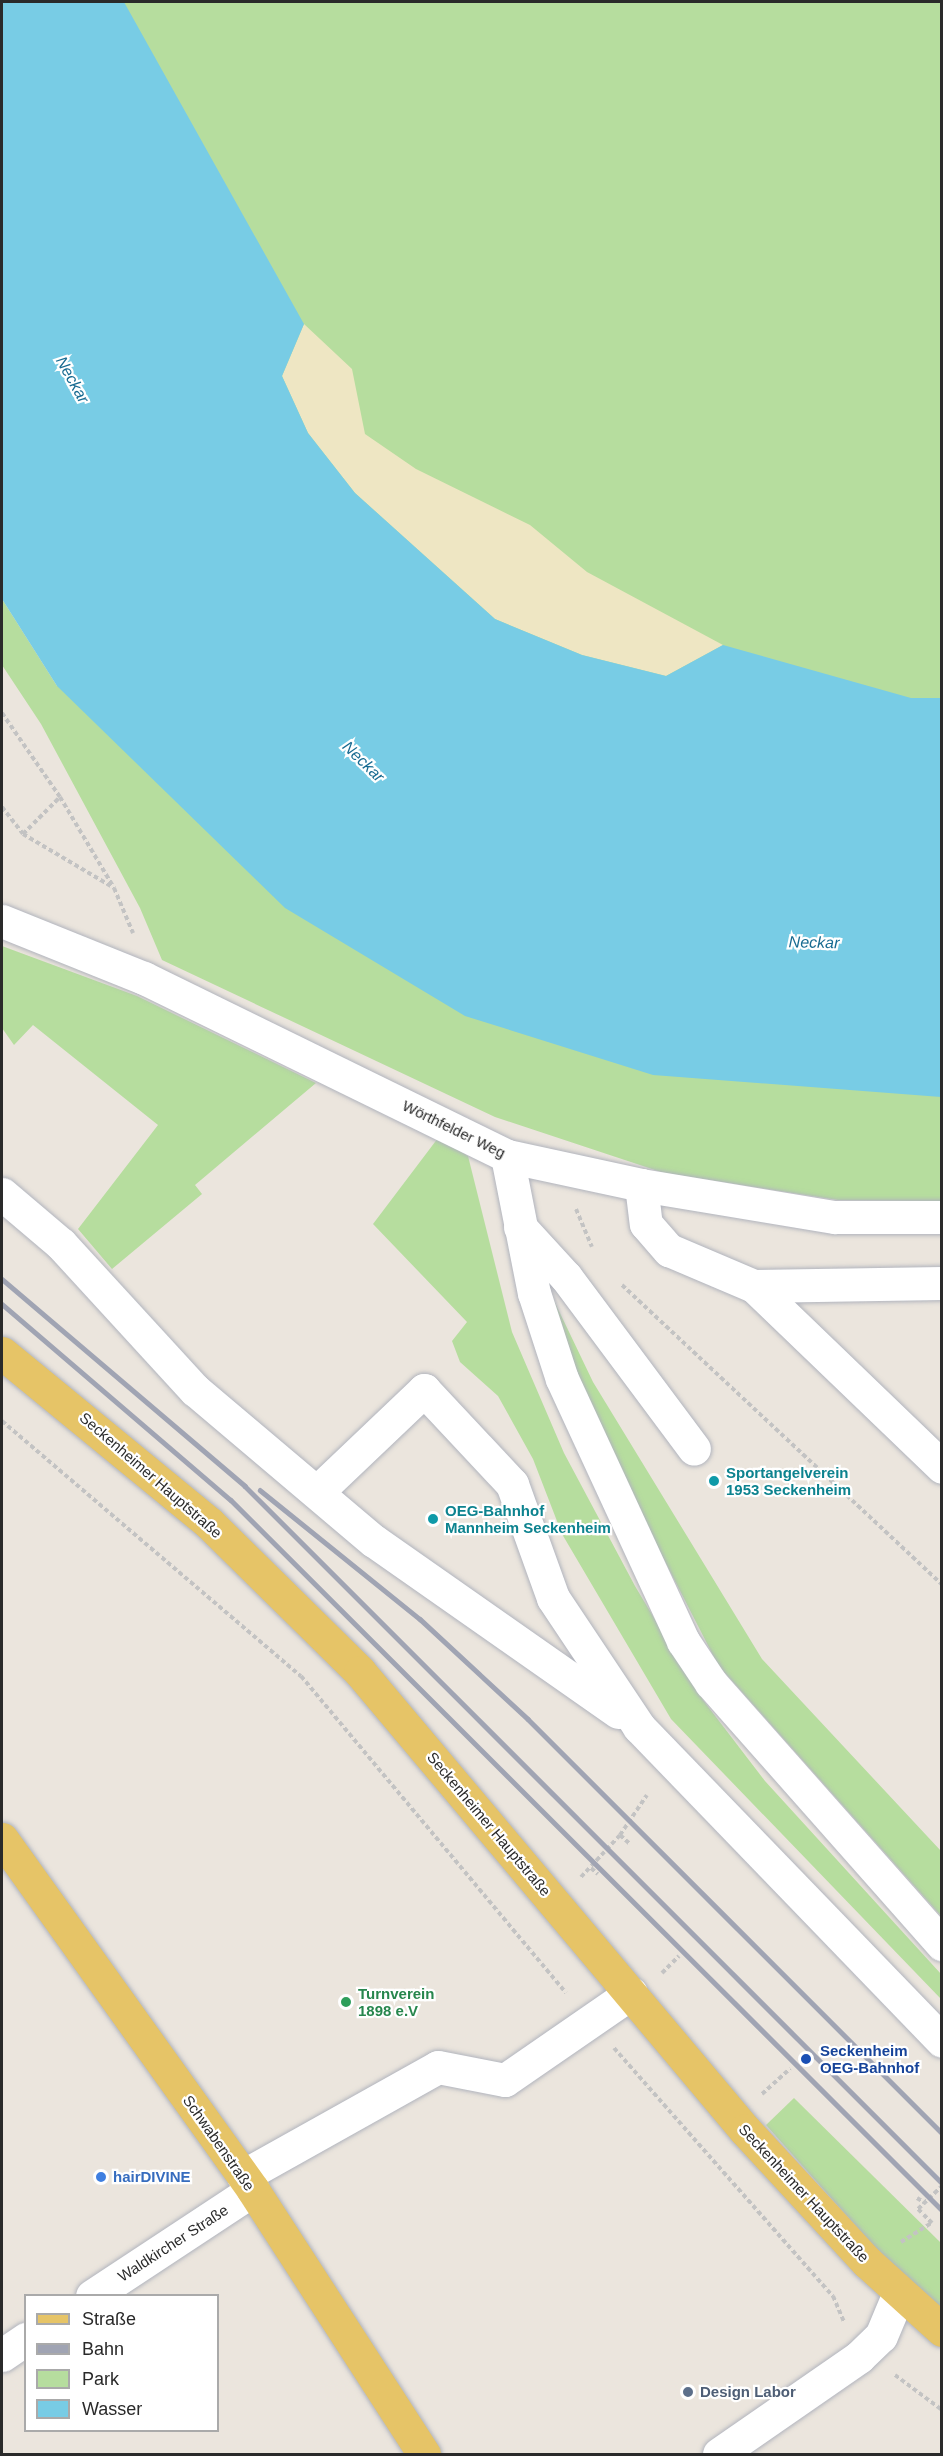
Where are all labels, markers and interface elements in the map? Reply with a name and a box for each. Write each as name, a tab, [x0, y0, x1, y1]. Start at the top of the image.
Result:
water label: Neckar	[51, 353, 93, 407]
water label: Neckar	[338, 737, 388, 787]
water label: Neckar	[788, 933, 840, 953]
street label: Wörthfelder Weg	[400, 1096, 508, 1162]
street label: Seckenheimer Hauptstraße	[76, 1408, 226, 1542]
place label: Sportangelverein 1953 Seckenheim	[726, 1463, 851, 1498]
marker: Sportangelverein 1953 Seckenheim	[707, 1474, 721, 1488]
place label: OEG-Bahnhof Mannheim Seckenheim	[445, 1501, 611, 1536]
marker: OEG-Bahnhof Mannheim Seckenheim	[426, 1512, 440, 1526]
street label: Seckenheimer Hauptstraße	[423, 1748, 555, 1900]
place label: Turnverein 1898 e.V	[358, 1984, 434, 2019]
marker: Turnverein 1898 e.V	[339, 1995, 353, 2009]
place label: Seckenheim OEG-Bahnhof	[820, 2041, 919, 2076]
marker: Seckenheim OEG-Bahnhof	[797, 2050, 815, 2068]
street label: Schwabenstraße	[179, 2092, 259, 2194]
street label: Seckenheimer Hauptstraße	[735, 2120, 873, 2266]
place label: hairDIVINE	[113, 2168, 191, 2186]
marker: hairDIVINE	[94, 2170, 108, 2184]
street label: Waldkircher Straße	[115, 2201, 231, 2285]
legend	[24, 2294, 219, 2432]
text: Straße	[82, 2309, 136, 2329]
text: Bahn	[82, 2339, 124, 2359]
text: Park	[82, 2369, 119, 2389]
place label: Design Labor	[700, 2383, 796, 2401]
marker: Design Labor	[681, 2385, 695, 2399]
text: Wasser	[82, 2399, 142, 2419]

